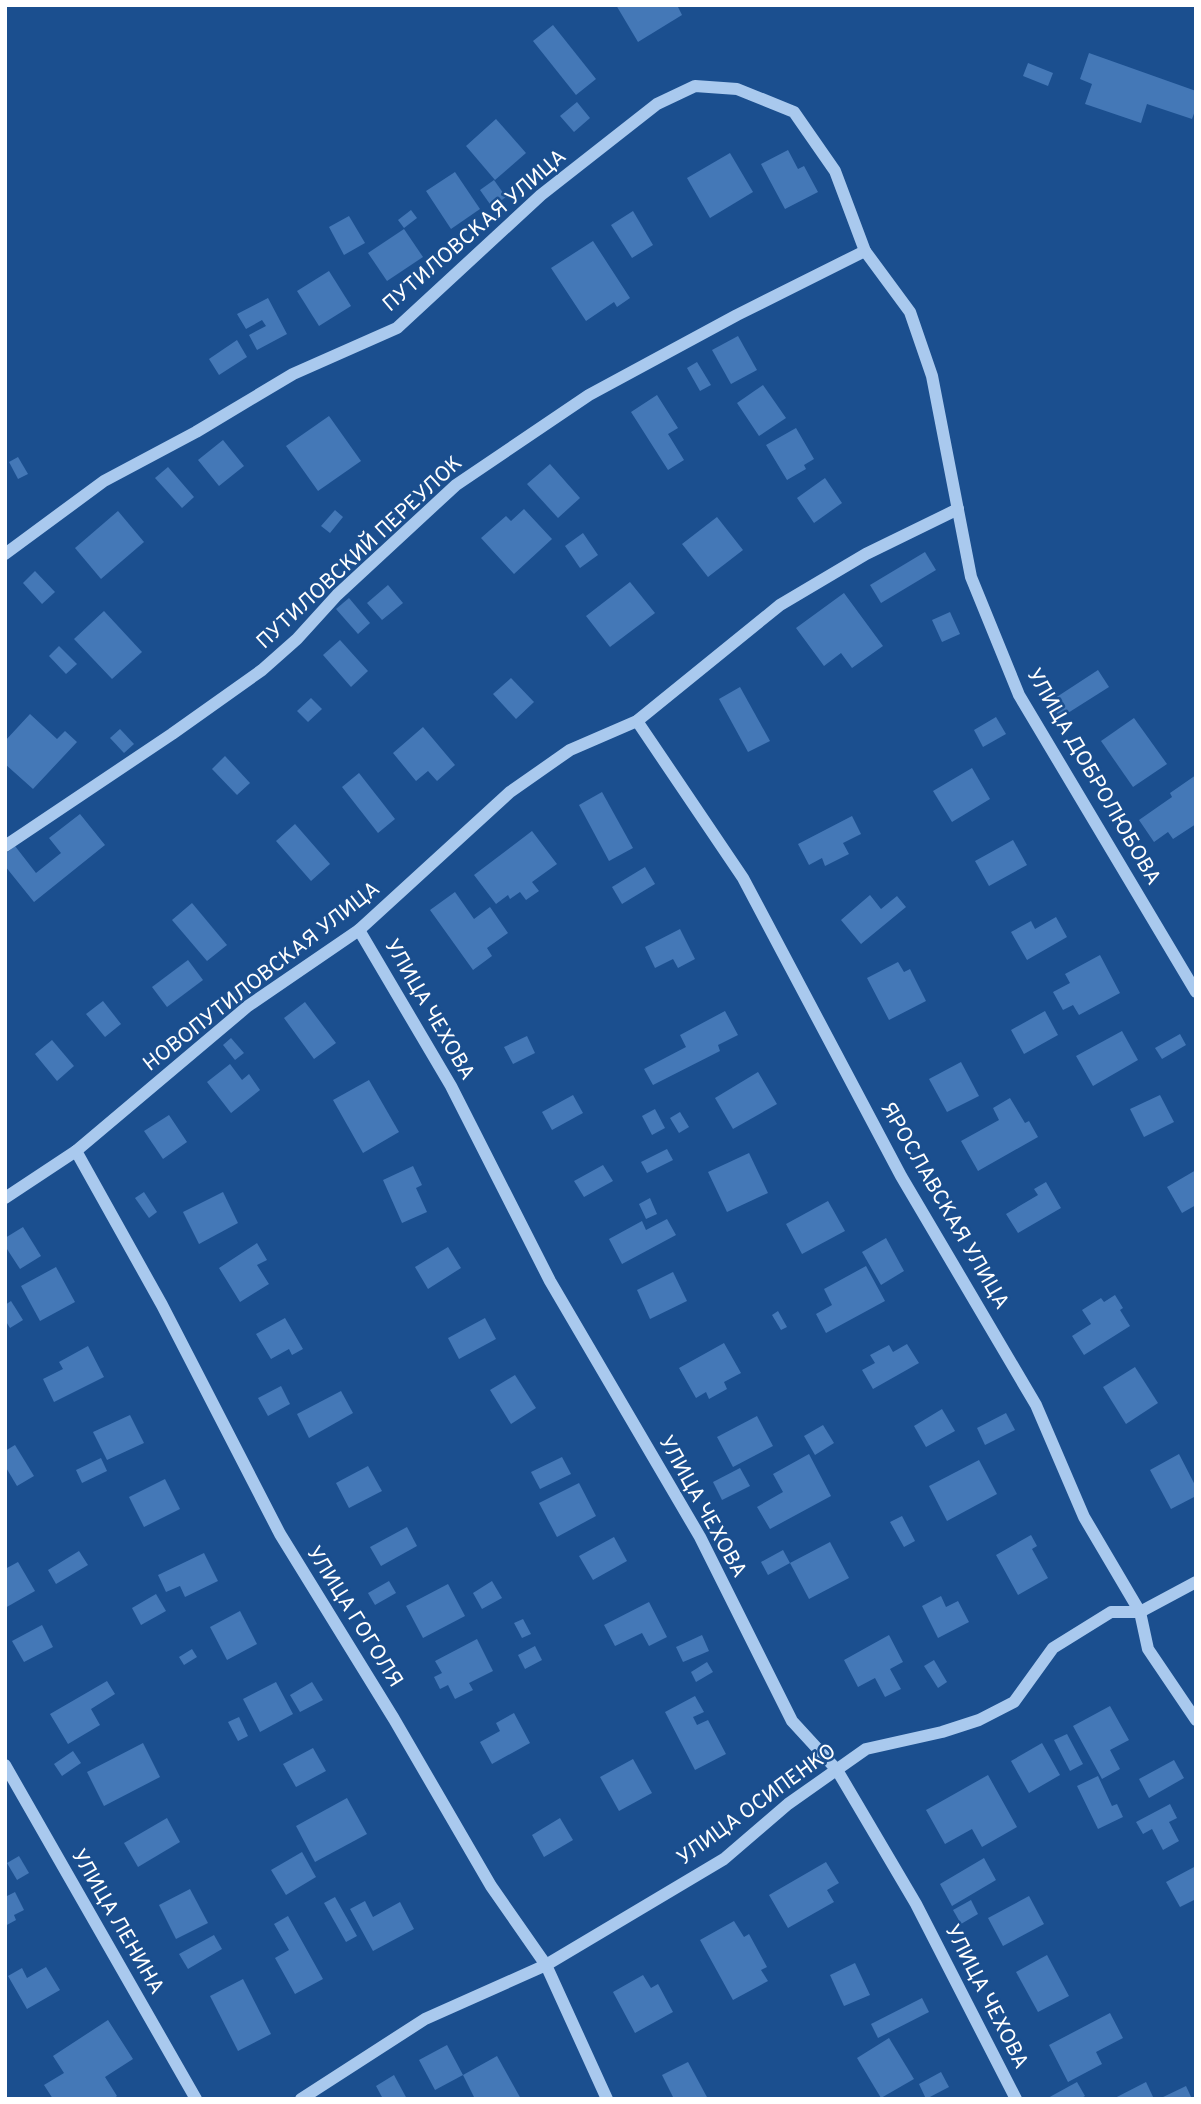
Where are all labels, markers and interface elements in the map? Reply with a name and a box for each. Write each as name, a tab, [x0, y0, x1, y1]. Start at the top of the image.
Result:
street label: ПУТИЛОВСКАЯ УЛИЦА	[378, 144, 572, 318]
street label: ПУТИЛОВСКИЙ ПЕРЕУЛОК	[251, 450, 469, 656]
street label: УЛИЦА ДОБРОЛЮБОВА	[1020, 664, 1166, 890]
street label: НОВОПУТИЛОВСКАЯ УЛИЦА	[138, 876, 386, 1078]
street label: УЛИЦА ЧЕХОВА	[378, 935, 480, 1085]
street label: ЯРОСЛАВСКАЯ УЛИЦА	[873, 1097, 1015, 1315]
street label: УЛИЦА ЧЕХОВА	[652, 1431, 752, 1583]
street label: УЛИЦА ГОГОЛЯ	[300, 1541, 408, 1693]
street label: УЛИЦА ОСИПЕНКО	[672, 1738, 842, 1872]
street label: УЛИЦА ЛЕНИНА	[64, 1844, 170, 2000]
street label: УЛИЦА ЧЕХОВА	[938, 1920, 1034, 2074]

